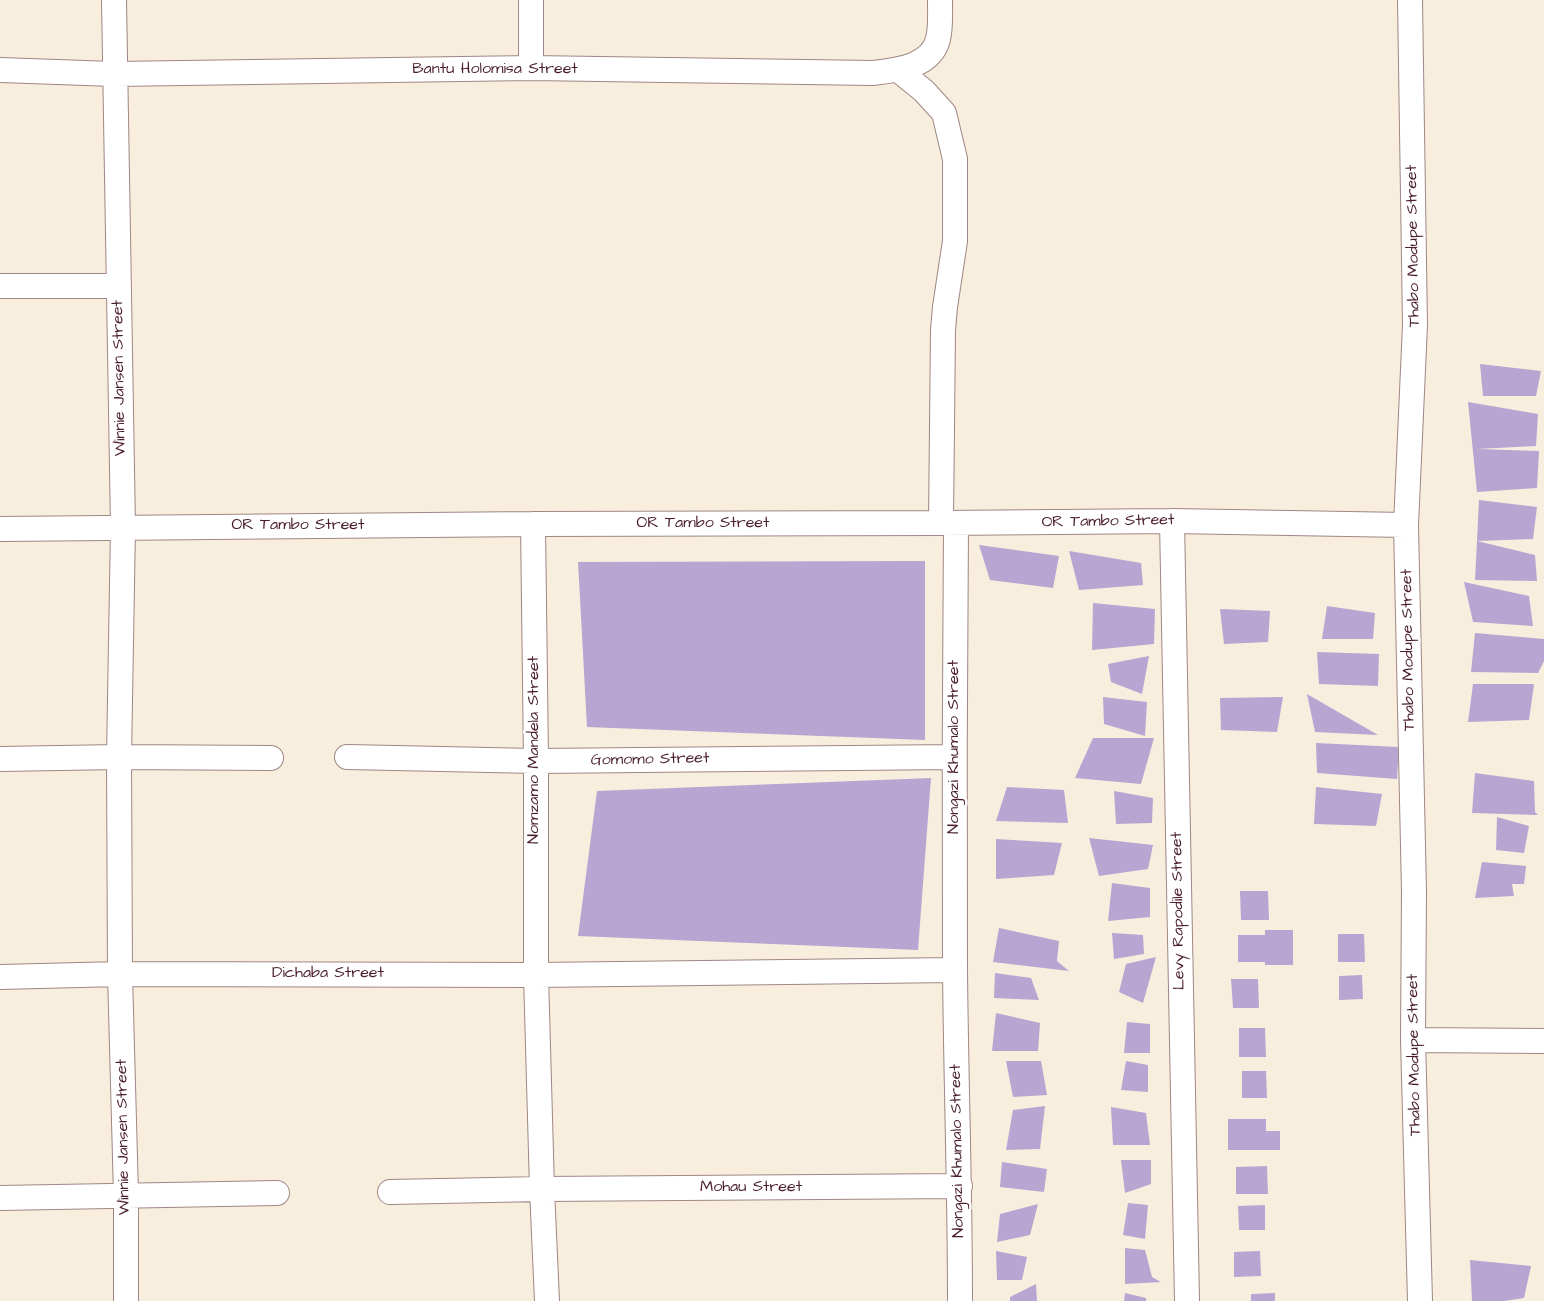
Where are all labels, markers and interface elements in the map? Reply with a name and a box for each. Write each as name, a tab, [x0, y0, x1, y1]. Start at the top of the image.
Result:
street label: Bantu Holomisa Street	[412, 60, 578, 80]
street label: Thabo Modupe Street	[1403, 165, 1425, 327]
street label: Winnie Jansen Street	[109, 300, 131, 456]
street label: OR Tambo Street	[1041, 511, 1175, 533]
street label: OR Tambo Street	[637, 514, 769, 534]
street label: OR Tambo Street	[232, 516, 364, 536]
street label: Thabo Modupe Street	[1398, 569, 1420, 731]
street label: Nomzamo Mandela Street	[525, 656, 545, 844]
street label: Nongazi Khumalo Street	[945, 660, 965, 834]
street label: Gomomo Street	[590, 749, 710, 771]
street label: Levy Rapodile Street	[1168, 832, 1190, 990]
street label: Dichaba Street	[272, 964, 384, 984]
street label: Thabo Modupe Street	[1404, 974, 1426, 1136]
street label: Winnie Jansen Street	[113, 1059, 135, 1215]
street label: Nongazi Khumalo Street	[947, 1064, 969, 1238]
street label: Mohau Street	[700, 1178, 802, 1198]

